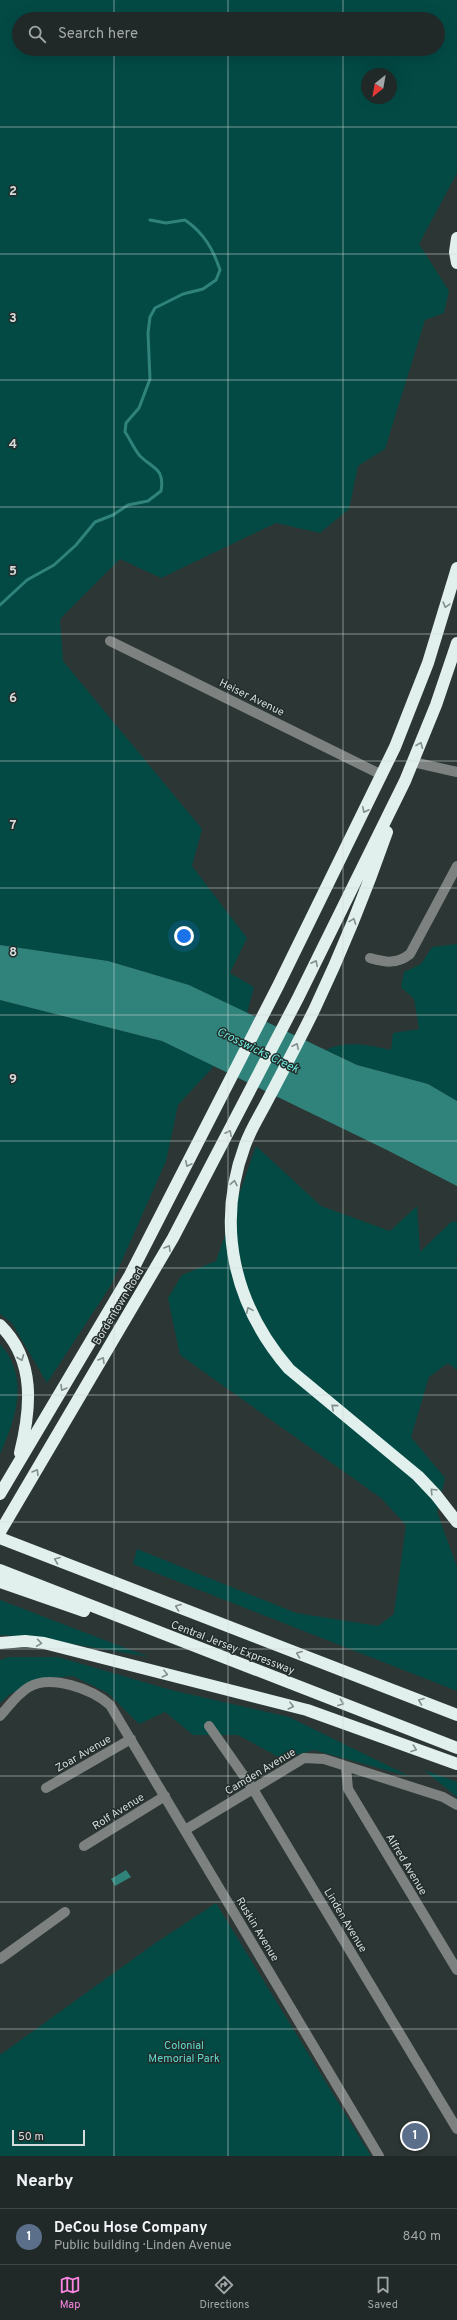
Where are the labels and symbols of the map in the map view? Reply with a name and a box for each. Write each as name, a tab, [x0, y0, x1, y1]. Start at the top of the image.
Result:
north arrow	[361, 68, 397, 104]
text: 2	[9, 184, 17, 200]
text: 3	[9, 311, 17, 327]
text: 4	[9, 437, 17, 453]
text: 5	[9, 564, 17, 580]
one-way arrow	[443, 602, 451, 609]
street label: Heiser Avenue	[217, 676, 286, 720]
text: 6	[9, 691, 17, 707]
one-way arrow	[415, 741, 423, 749]
one-way arrow	[362, 805, 370, 813]
text: 7	[10, 818, 17, 834]
one-way arrow	[348, 917, 356, 925]
your location	[174, 926, 194, 946]
text: 8	[9, 945, 17, 961]
one-way arrow	[310, 959, 318, 967]
water label: Crosswicks Creek	[214, 1024, 302, 1078]
one-way arrow	[291, 1042, 298, 1050]
text: 9	[9, 1072, 17, 1088]
one-way arrow	[224, 1130, 231, 1137]
one-way arrow	[185, 1160, 192, 1168]
one-way arrow	[229, 1180, 238, 1186]
one-way arrow	[163, 1245, 170, 1252]
street label: Bordentown Road	[90, 1265, 147, 1348]
one-way arrow	[246, 1307, 254, 1314]
one-way arrow	[16, 1354, 24, 1361]
one-way arrow	[98, 1357, 105, 1364]
one-way arrow	[61, 1384, 68, 1391]
one-way arrow	[331, 1404, 339, 1411]
one-way arrow	[32, 1469, 39, 1476]
one-way arrow	[430, 1488, 438, 1496]
one-way arrow	[53, 1556, 60, 1564]
one-way arrow	[175, 1603, 182, 1611]
street label: Central Jersey Expressway	[169, 1618, 297, 1678]
one-way arrow	[36, 1638, 42, 1647]
one-way arrow	[296, 1650, 303, 1658]
one-way arrow	[161, 1669, 168, 1678]
one-way arrow	[417, 1697, 424, 1705]
one-way arrow	[338, 1698, 345, 1706]
one-way arrow	[287, 1701, 294, 1710]
street label: Zoar Avenue	[53, 1732, 114, 1776]
one-way arrow	[410, 1744, 417, 1752]
street label: Camden Avenue	[223, 1745, 298, 1798]
street label: Rolf Avenue	[90, 1790, 147, 1833]
street label: Alfred Avenue	[382, 1831, 430, 1898]
street label: Linden Avenue	[320, 1886, 370, 1955]
street label: Ruskin Avenue	[233, 1895, 282, 1964]
park label: Colonial Memorial Park	[148, 2039, 220, 2066]
pin: 1	[402, 2121, 428, 2151]
scale bar	[12, 2128, 85, 2147]

